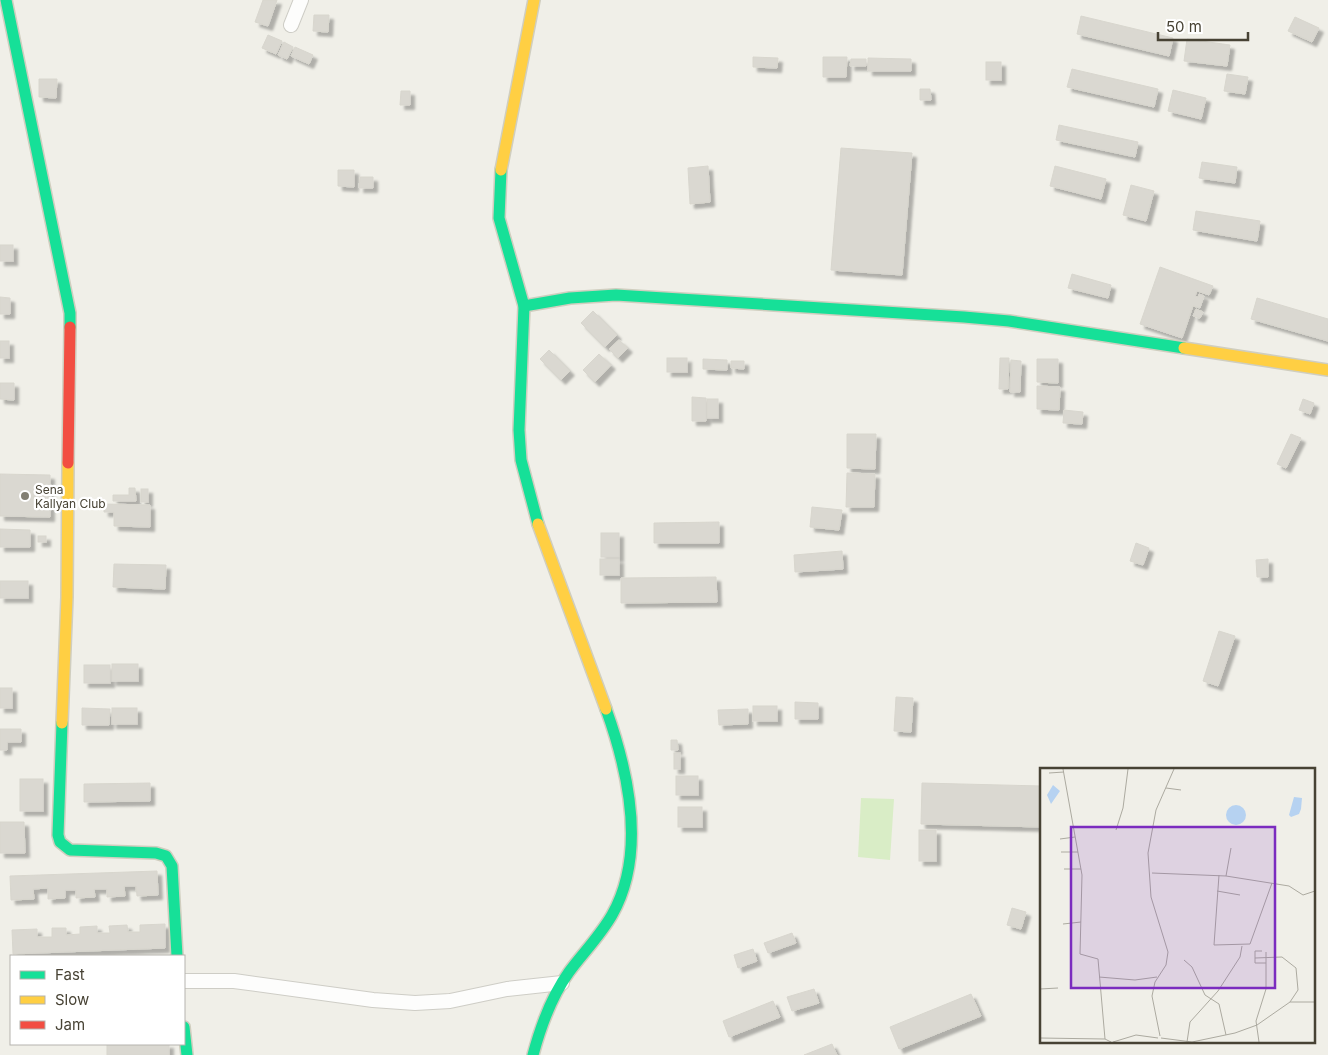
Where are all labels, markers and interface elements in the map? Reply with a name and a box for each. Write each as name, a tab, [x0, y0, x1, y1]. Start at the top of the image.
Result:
scale bar	[1158, 10, 1248, 42]
text: 50 m	[1166, 17, 1202, 36]
place label: Sena Kallyan Club	[35, 482, 106, 511]
marker: Sena Kallyan Club	[19, 490, 31, 502]
inset map	[1040, 768, 1316, 1042]
legend	[10, 955, 185, 1045]
text: Fast	[55, 965, 85, 984]
text: Slow	[55, 990, 89, 1009]
text: Jam	[55, 1015, 85, 1034]

